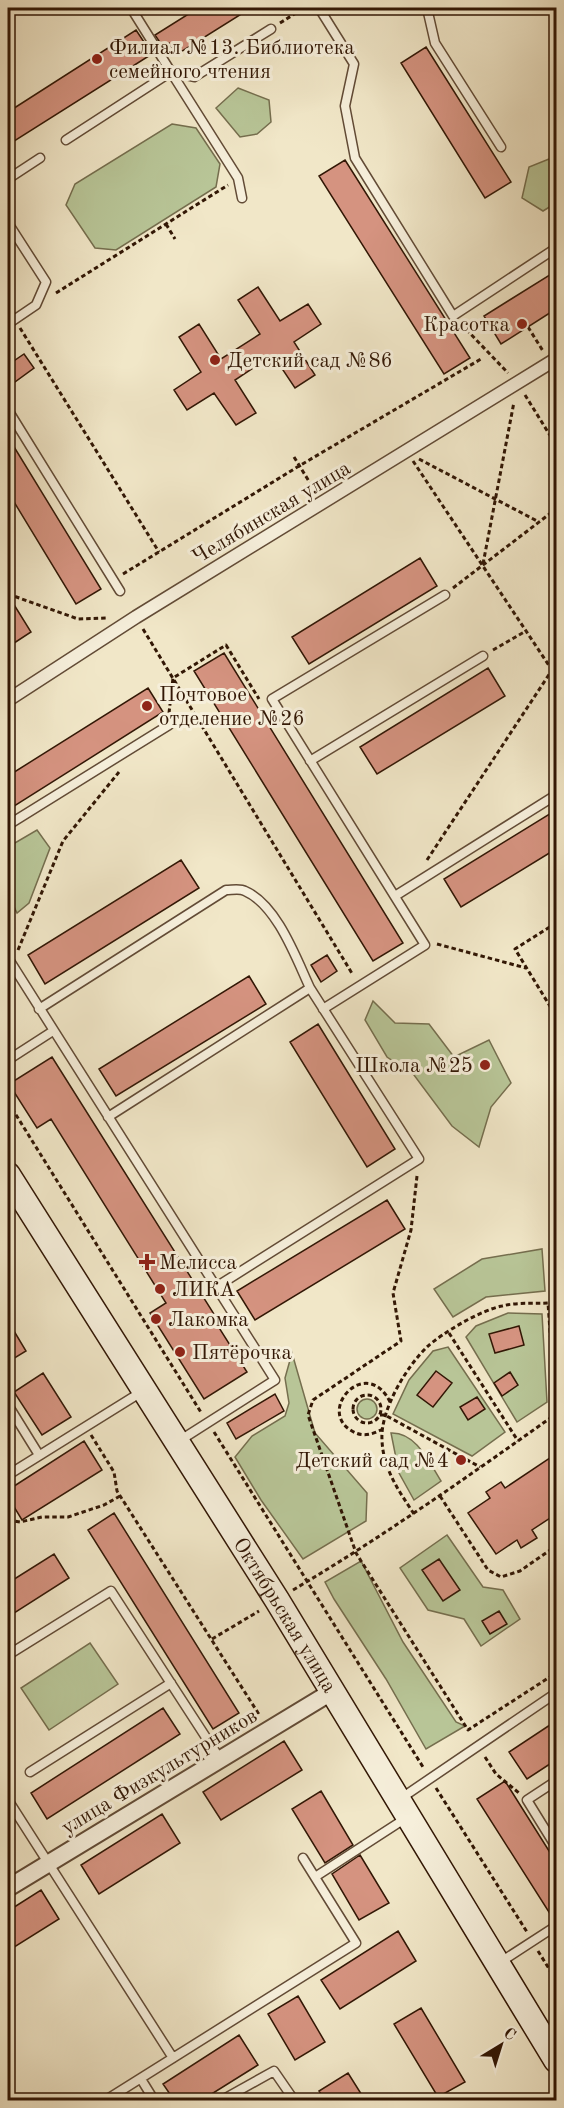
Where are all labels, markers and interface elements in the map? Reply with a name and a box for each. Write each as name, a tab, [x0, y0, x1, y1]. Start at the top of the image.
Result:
place label: Филиал №13. Библиотека семейного чтения	[109, 38, 355, 83]
marker: Филиал №13. Библиотека семейного чтения	[90, 52, 104, 66]
place label: Красотка	[423, 315, 510, 336]
marker: Красотка	[515, 317, 529, 331]
place label: Детский сад №86	[227, 351, 393, 372]
marker: Детский сад №86	[208, 353, 222, 367]
street label: Челябинская улица	[189, 458, 354, 569]
place label: Почтовое отделение №26	[159, 685, 305, 730]
marker: Почтовое отделение №26	[140, 699, 154, 713]
place label: Школа №25	[355, 1056, 473, 1077]
marker: Школа №25	[478, 1058, 492, 1072]
place label: Мелисса	[159, 1253, 237, 1274]
marker: Мелисса	[140, 1255, 154, 1269]
place label: ЛИКА	[172, 1280, 235, 1301]
marker: ЛИКА	[153, 1282, 167, 1296]
place label: Лакомка	[168, 1310, 249, 1331]
marker: Лакомка	[149, 1312, 163, 1326]
place label: Пятёрочка	[192, 1343, 292, 1364]
marker: Пятёрочка	[173, 1345, 187, 1359]
place label: Детский сад №4	[295, 1451, 449, 1472]
marker: Детский сад №4	[454, 1453, 468, 1467]
street label: Октябрьская улица	[228, 1534, 340, 1697]
street label: улица Физкультурников	[58, 1706, 261, 1839]
north arrow	[471, 2015, 531, 2075]
text: С	[500, 2025, 518, 2044]

